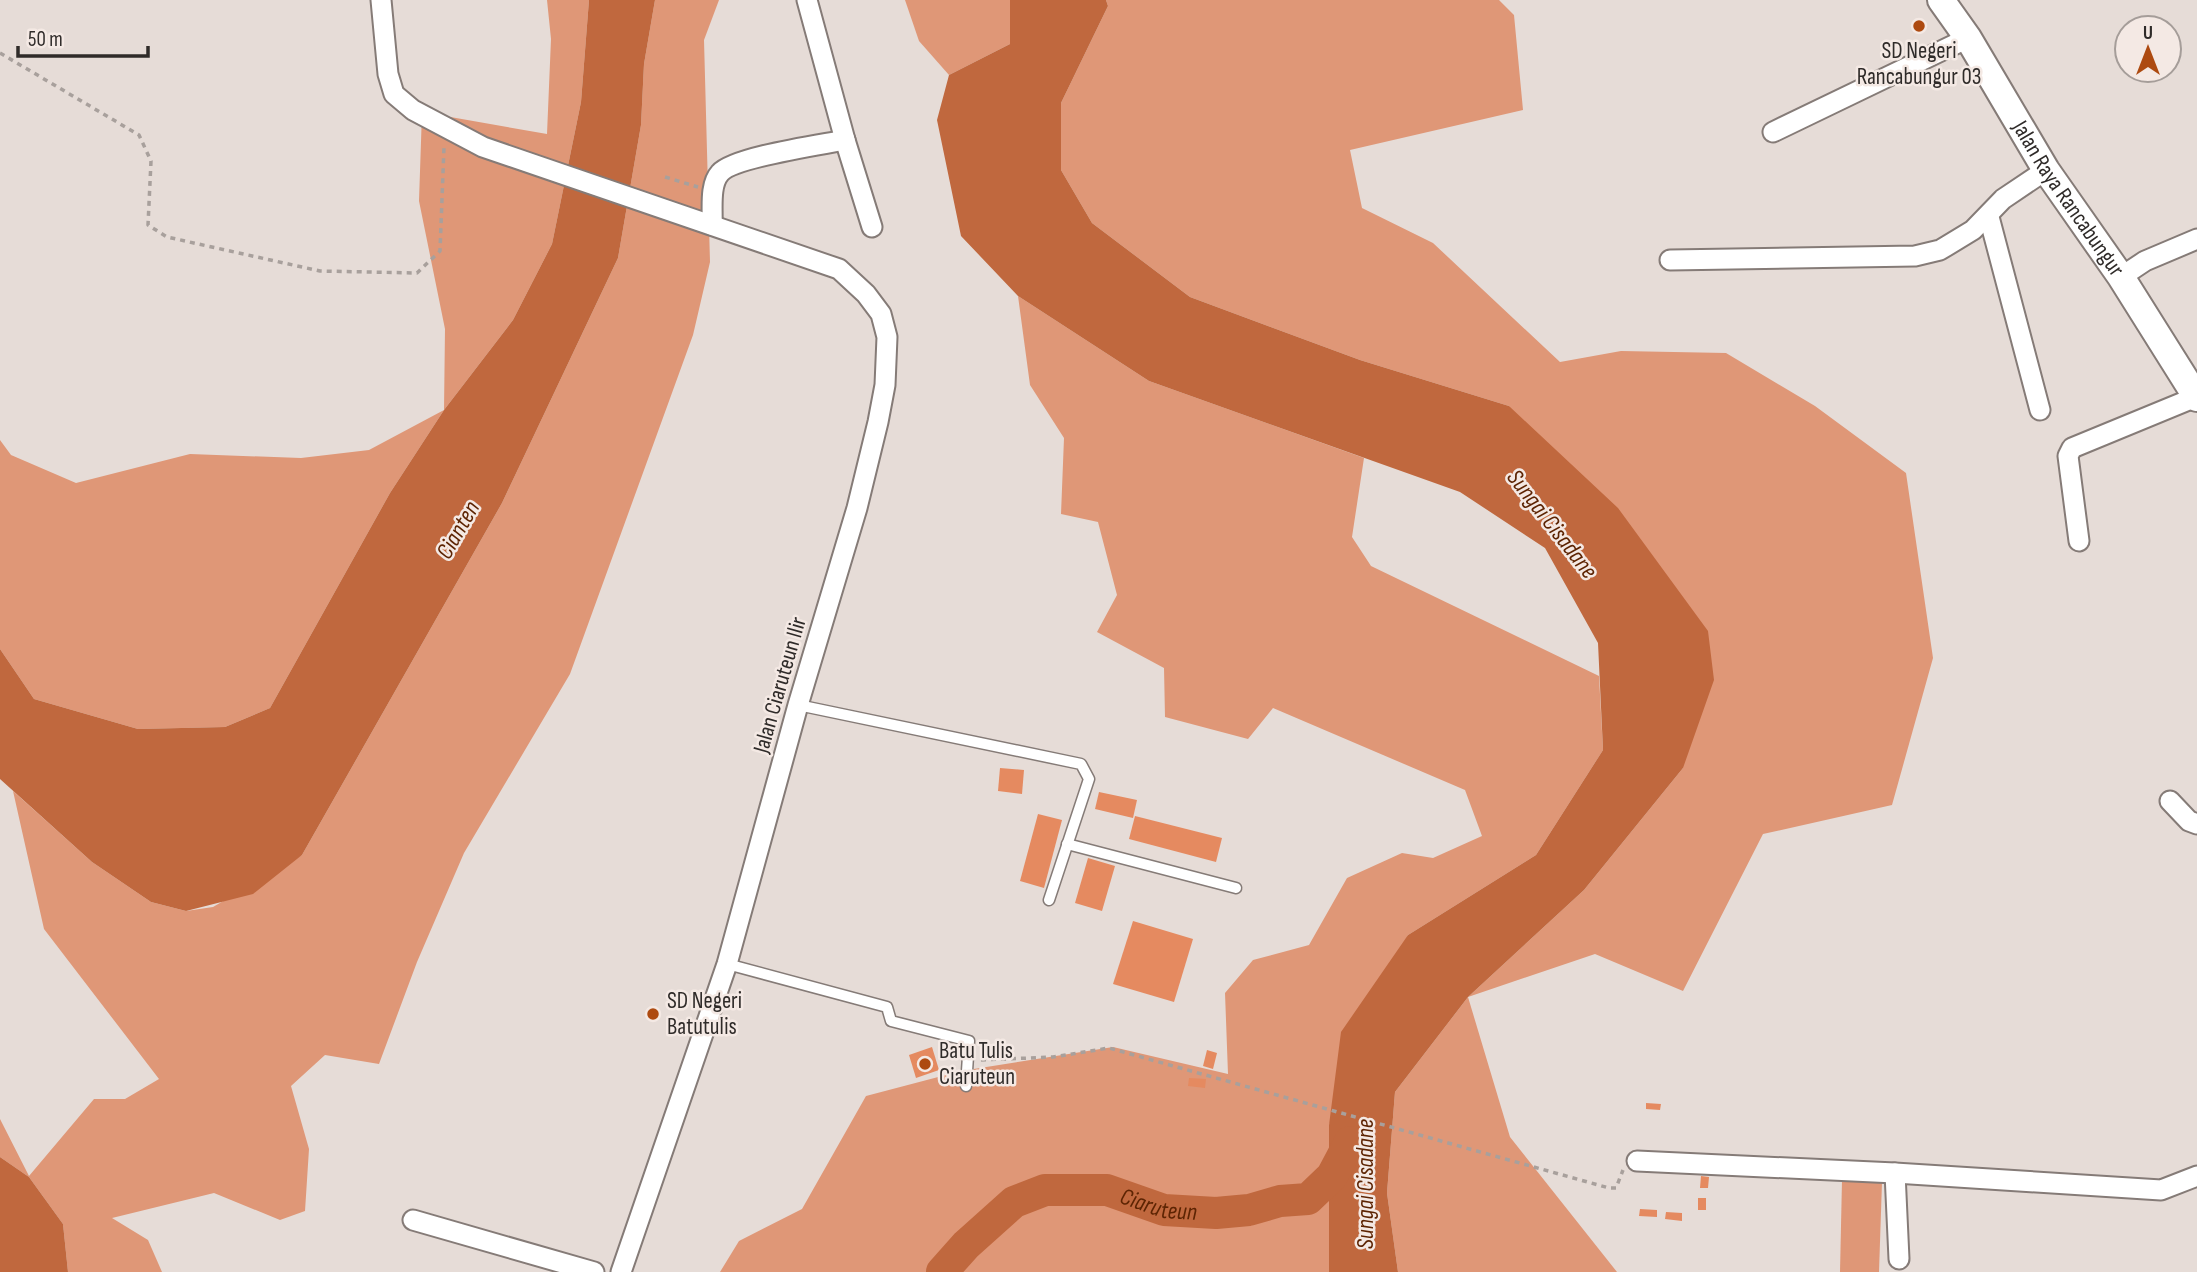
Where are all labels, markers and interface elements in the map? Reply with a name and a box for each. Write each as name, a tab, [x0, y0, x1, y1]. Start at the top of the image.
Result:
scale bar	[18, 14, 147, 58]
north arrow	[2113, 14, 2183, 84]
marker: SD Negeri Rancabungur 03	[1911, 18, 1927, 34]
text: U	[2143, 22, 2153, 45]
text: 50 m	[28, 27, 63, 52]
place label: SD Negeri Rancabungur 03	[1857, 37, 1981, 91]
street label: Jalan Raya Rancabungur	[2006, 115, 2131, 282]
water label: Sungai Cisadane	[1500, 464, 1604, 584]
water label: Cianten	[430, 496, 486, 564]
street label: Jalan Ciaruteun Ilir	[747, 613, 813, 757]
place label: SD Negeri Batutulis	[667, 987, 742, 1041]
marker: SD Negeri Batutulis	[645, 1006, 661, 1022]
place label: Batu Tulis Ciaruteun	[939, 1037, 1015, 1091]
marker: Batu Tulis Ciaruteun	[917, 1056, 933, 1072]
water label: Sungai Cisadane	[1351, 1119, 1380, 1249]
water label: Ciaruteun	[1116, 1181, 1198, 1226]

